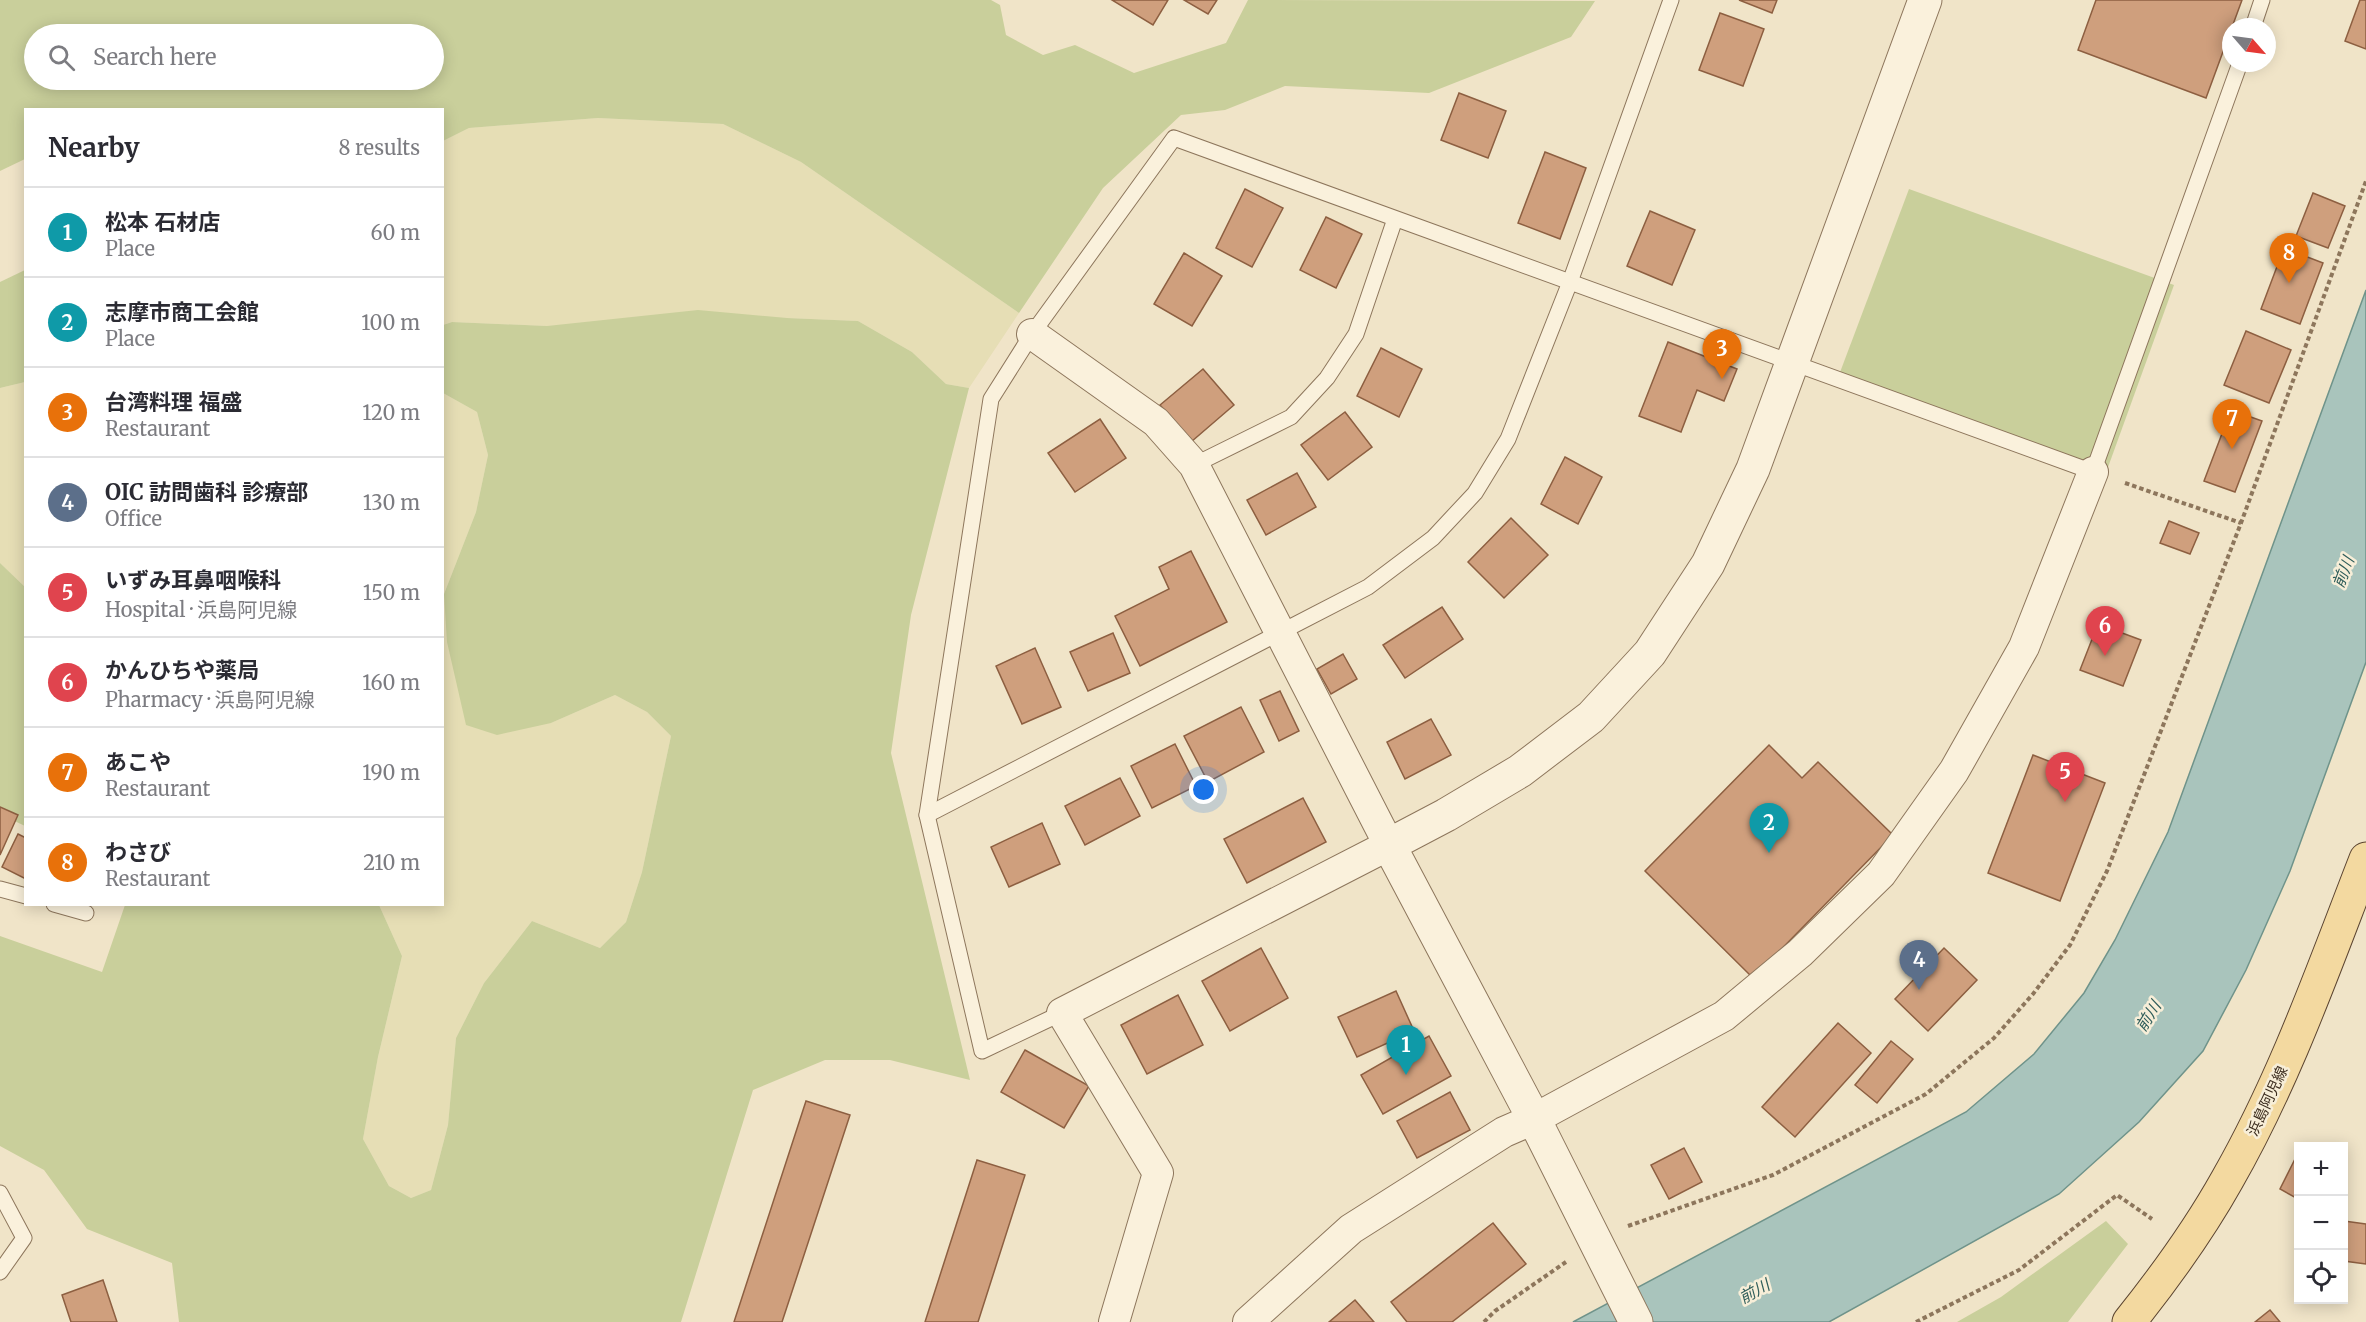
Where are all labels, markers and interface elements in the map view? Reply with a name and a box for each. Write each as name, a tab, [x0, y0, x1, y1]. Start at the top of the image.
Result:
north arrow	[2222, 18, 2276, 72]
search box	[24, 24, 444, 90]
icon: search	[45, 41, 78, 74]
text: Search here	[93, 43, 216, 71]
text: Nearby	[48, 131, 140, 164]
text: 8 results	[338, 135, 420, 160]
text: 松本 石材店	[105, 208, 220, 236]
text: 1	[63, 220, 72, 245]
text: 60 m	[370, 220, 420, 245]
pin: 8	[2270, 234, 2308, 283]
text: Place	[105, 236, 155, 261]
text: 志摩市商工会館	[105, 298, 259, 326]
text: 2	[62, 310, 73, 335]
text: 100 m	[361, 310, 420, 335]
text: Place	[105, 326, 155, 351]
pin: 3	[1702, 330, 1742, 379]
text: 台湾料理 福盛	[105, 388, 242, 416]
text: 3	[62, 400, 73, 425]
text: 120 m	[362, 400, 420, 425]
pin: 7	[2212, 400, 2252, 449]
text: Restaurant	[105, 416, 210, 441]
text: OIC 訪問歯科 診療部	[105, 478, 308, 506]
text: 4	[61, 490, 74, 515]
text: 130 m	[363, 490, 420, 515]
text: Office	[105, 506, 162, 531]
water label: 前川	[2328, 552, 2359, 591]
text: いずみ耳鼻咽喉科	[105, 566, 281, 594]
text: 5	[62, 580, 73, 605]
text: 150 m	[363, 580, 420, 605]
text: Hospital · 浜島阿児線	[105, 597, 297, 622]
pin: 6	[2086, 606, 2124, 656]
text: かんひちや薬局	[105, 656, 259, 684]
text: 6	[61, 670, 74, 695]
text: 160 m	[362, 670, 420, 695]
text: Pharmacy · 浜島阿児線	[105, 687, 315, 712]
text: あこや	[105, 748, 171, 776]
pin: 5	[2046, 752, 2084, 802]
text: 7	[62, 760, 74, 785]
text: 190 m	[362, 760, 420, 785]
your location	[1189, 775, 1218, 804]
text: Restaurant	[105, 776, 210, 801]
pin: 2	[1750, 804, 1788, 853]
text: わさび	[105, 838, 171, 866]
text: 8	[61, 850, 74, 875]
text: 210 m	[363, 850, 420, 875]
text: Restaurant	[105, 866, 210, 891]
pin: 4	[1900, 940, 1938, 990]
water label: 前川	[2131, 995, 2166, 1035]
pin: 1	[1386, 1026, 1426, 1075]
street label: 浜島阿児線	[2243, 1063, 2291, 1139]
map controls	[2294, 1142, 2348, 1304]
button: +	[2294, 1142, 2348, 1196]
button: −	[2294, 1196, 2348, 1250]
button: locate	[2294, 1250, 2348, 1304]
water label: 前川	[1735, 1274, 1775, 1308]

